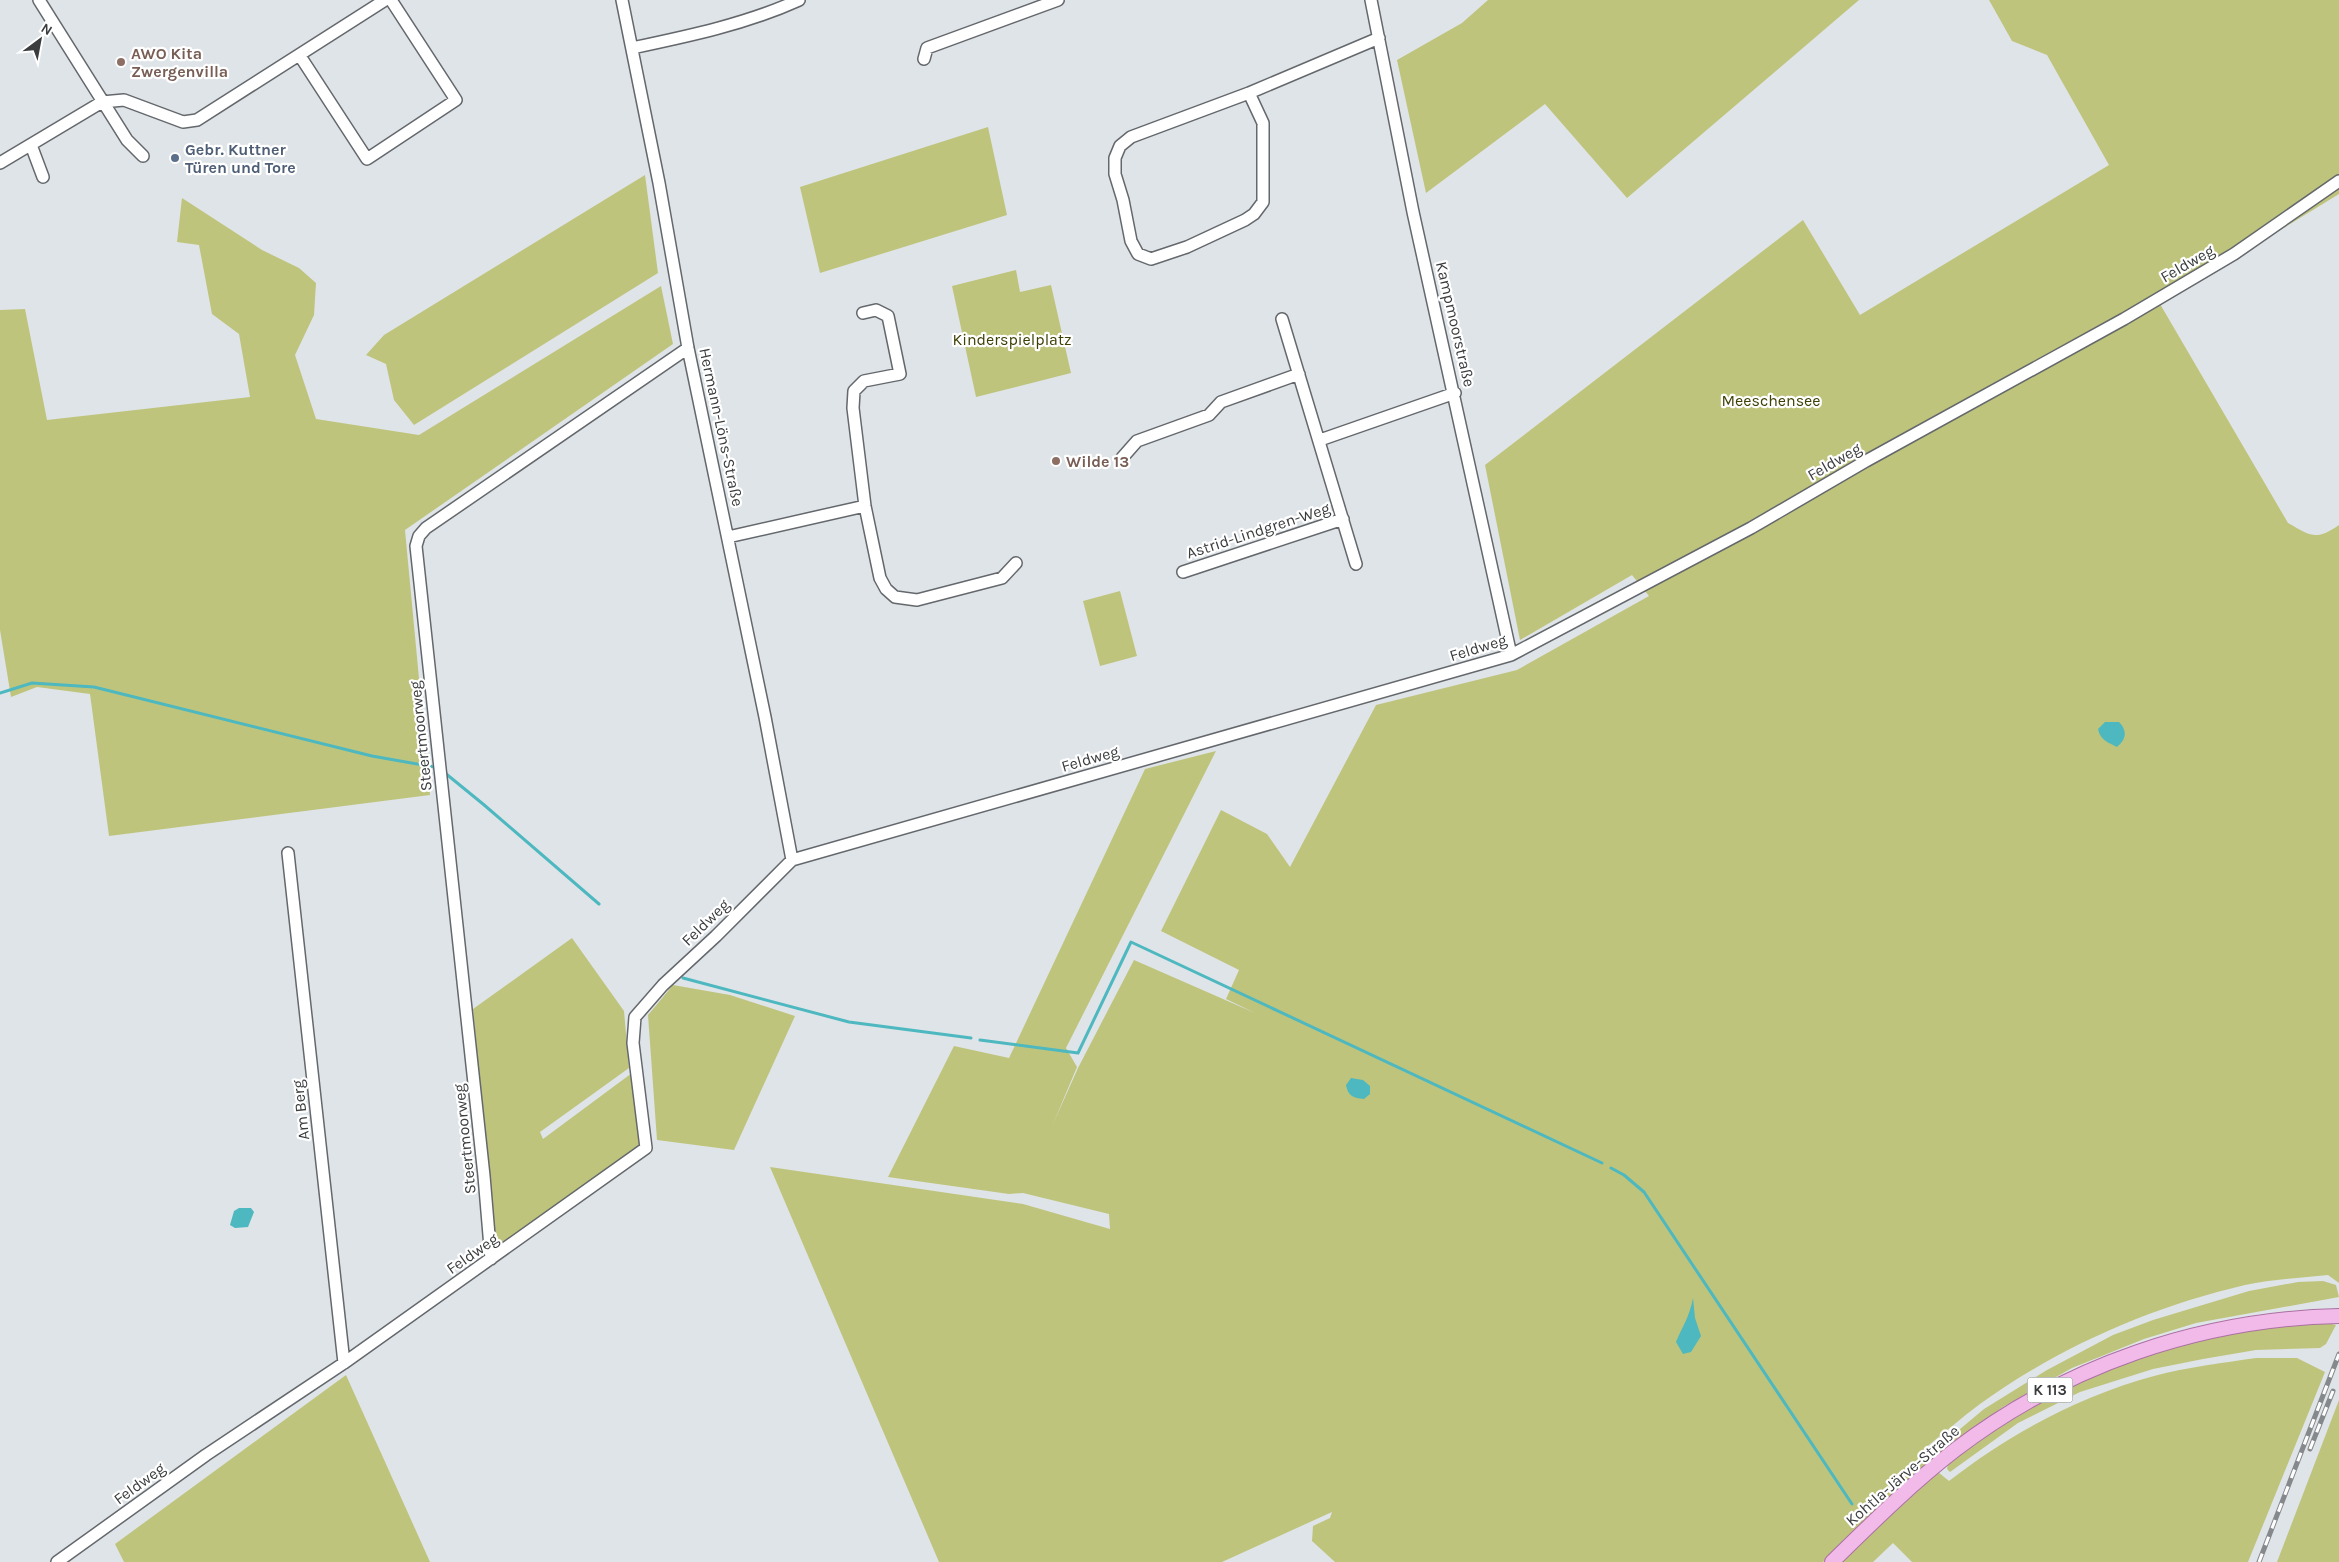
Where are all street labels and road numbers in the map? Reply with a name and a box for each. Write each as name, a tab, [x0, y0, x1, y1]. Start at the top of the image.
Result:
street label: Feldweg	[2157, 240, 2218, 286]
street label: Kampmoorstraße	[1432, 260, 1479, 389]
street label: Hermann-Löns-Straße	[695, 346, 748, 508]
street label: Feldweg	[1804, 438, 1865, 484]
street label: Astrid-Lindgren-Weg	[1184, 498, 1332, 563]
street label: Feldweg	[1447, 630, 1509, 665]
street label: Steertmoorweg	[405, 680, 436, 792]
street label: Feldweg	[1059, 741, 1121, 776]
street label: Feldweg	[678, 895, 733, 950]
street label: Am Berg	[288, 1079, 313, 1141]
street label: Steertmoorweg	[449, 1083, 480, 1195]
street label: Feldweg	[443, 1229, 502, 1278]
road number: K 113	[2028, 1378, 2072, 1402]
street label: Kohtla-Järve-Straße	[1842, 1421, 1963, 1530]
street label: Feldweg	[110, 1458, 169, 1508]

